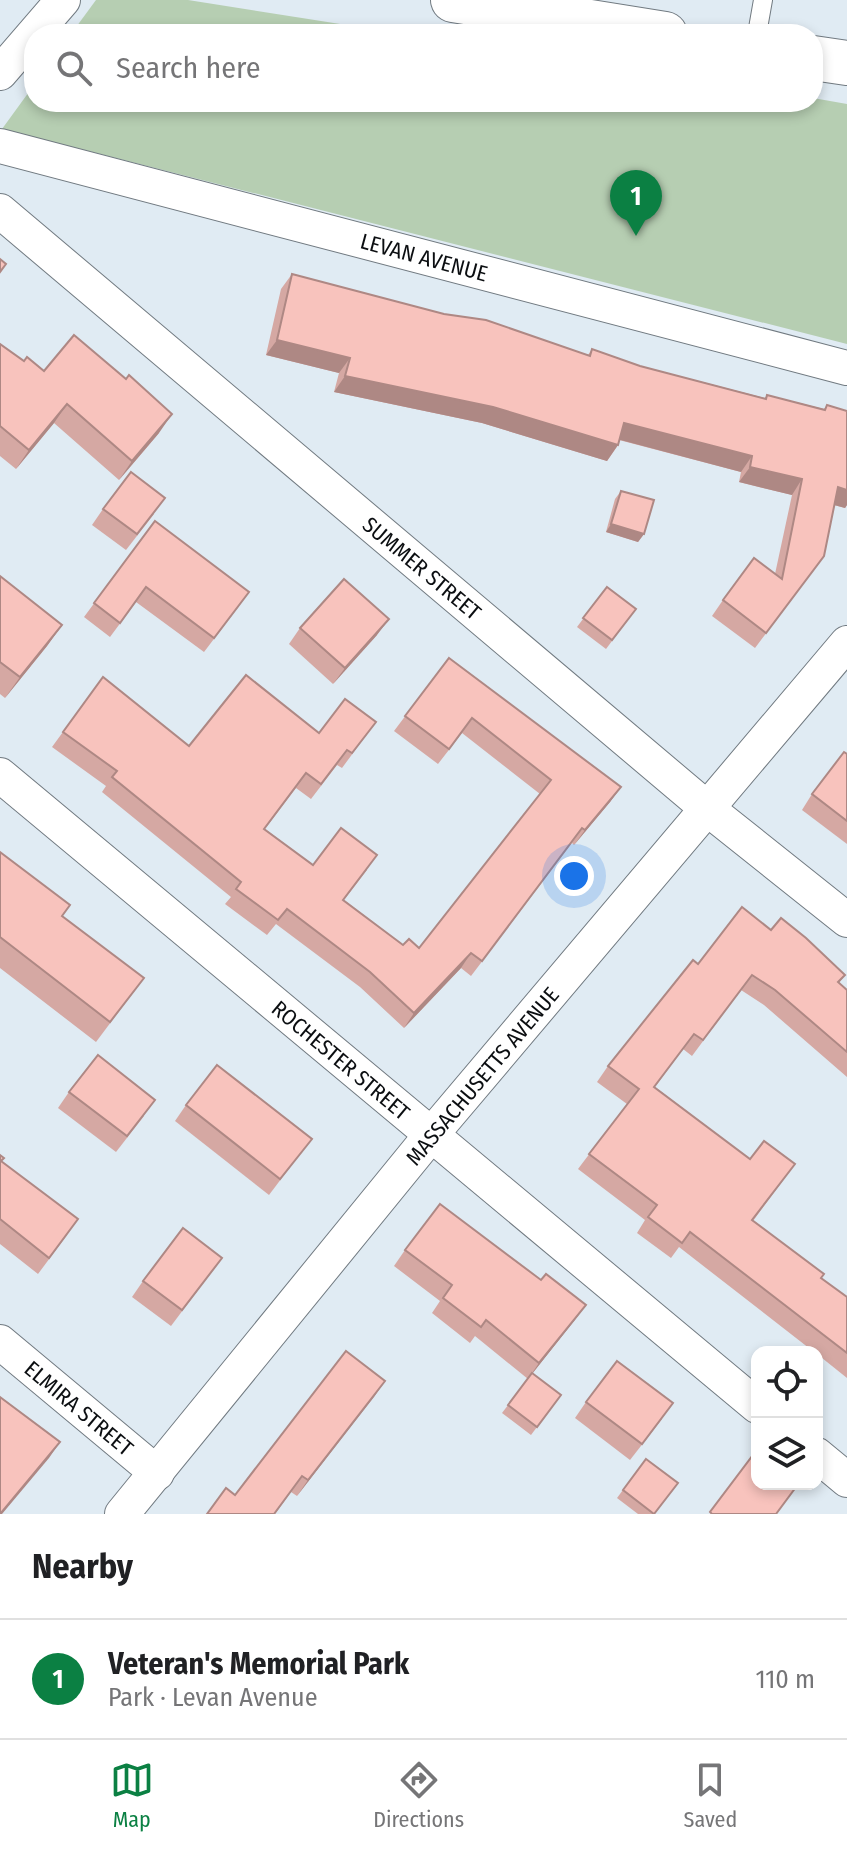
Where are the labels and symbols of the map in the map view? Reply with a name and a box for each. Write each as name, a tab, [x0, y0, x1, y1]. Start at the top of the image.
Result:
pin: 1	[610, 170, 662, 236]
street label: LEVAN AVENUE	[357, 228, 490, 287]
street label: SUMMER STREET	[357, 511, 487, 626]
your location	[554, 856, 594, 896]
street label: MASSACHUSETTS AVENUE	[400, 982, 565, 1171]
street label: ROCHESTER STREET	[266, 995, 416, 1126]
street label: ELMIRA STREET	[19, 1355, 139, 1462]

